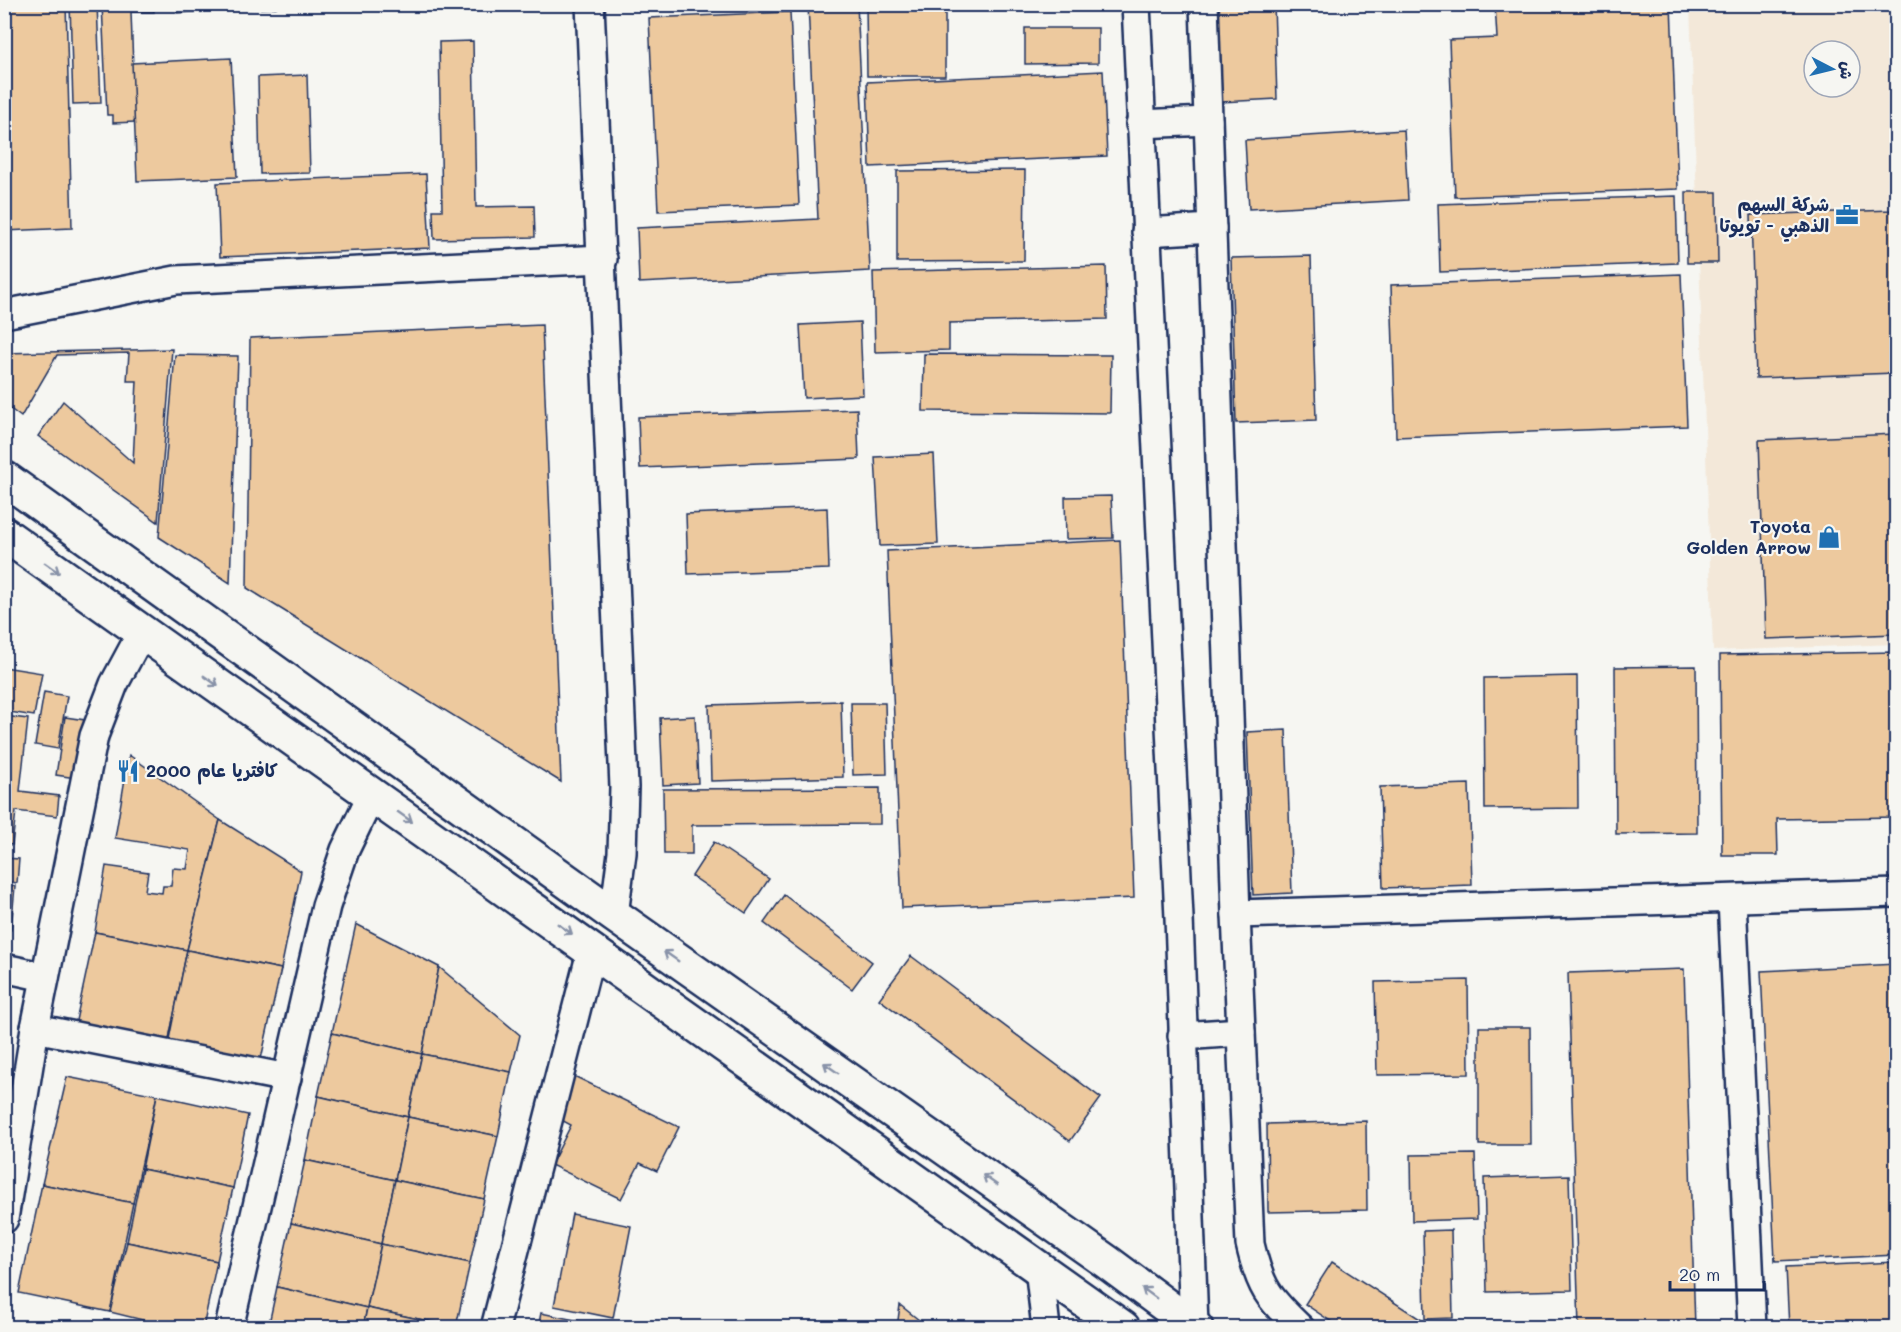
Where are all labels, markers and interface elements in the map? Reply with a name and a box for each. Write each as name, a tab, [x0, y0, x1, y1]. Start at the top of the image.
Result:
north arrow	[1802, 39, 1862, 99]
text: ش	[1836, 61, 1859, 81]
place label: شركة السهم الذهبي - تويوتا	[1719, 192, 1829, 242]
office icon: شركة السهم الذهبي - تويوتا	[1834, 202, 1860, 228]
place label: Toyota Golden Arrow	[1686, 514, 1811, 559]
shop icon: Toyota Golden Arrow	[1816, 524, 1842, 550]
one-way arrow	[44, 562, 60, 574]
one-way arrow	[203, 674, 219, 687]
restaurant icon: كافتريا عام 2000	[115, 758, 141, 784]
place label: كافتريا عام 2000	[146, 758, 278, 785]
one-way arrow	[397, 811, 413, 823]
one-way arrow	[556, 923, 572, 935]
one-way arrow	[664, 950, 680, 962]
one-way arrow	[823, 1062, 839, 1074]
one-way arrow	[983, 1174, 999, 1186]
scale bar	[1670, 1254, 1764, 1292]
text: 20 m	[1679, 1262, 1720, 1286]
one-way arrow	[1142, 1287, 1158, 1299]

